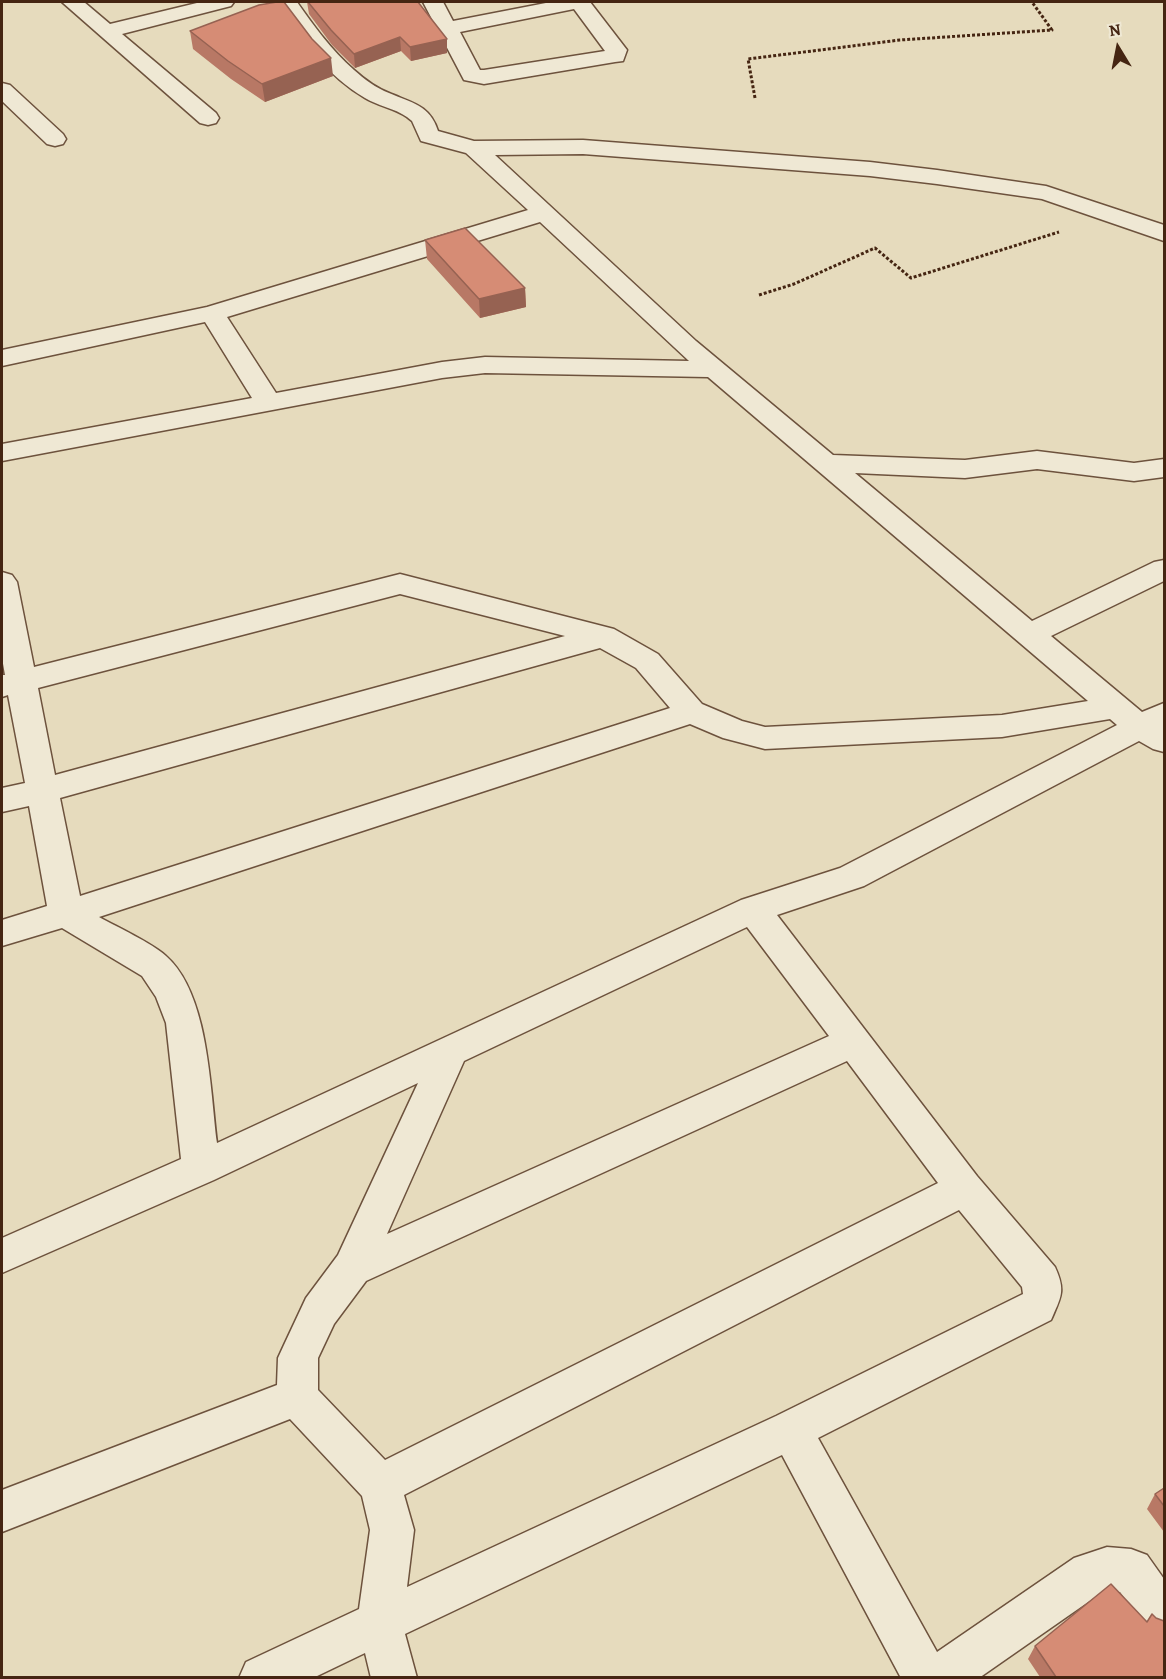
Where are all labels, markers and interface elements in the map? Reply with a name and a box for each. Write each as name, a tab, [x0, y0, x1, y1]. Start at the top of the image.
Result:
north arrow	[1088, 18, 1148, 78]
text: N	[1107, 18, 1123, 42]

